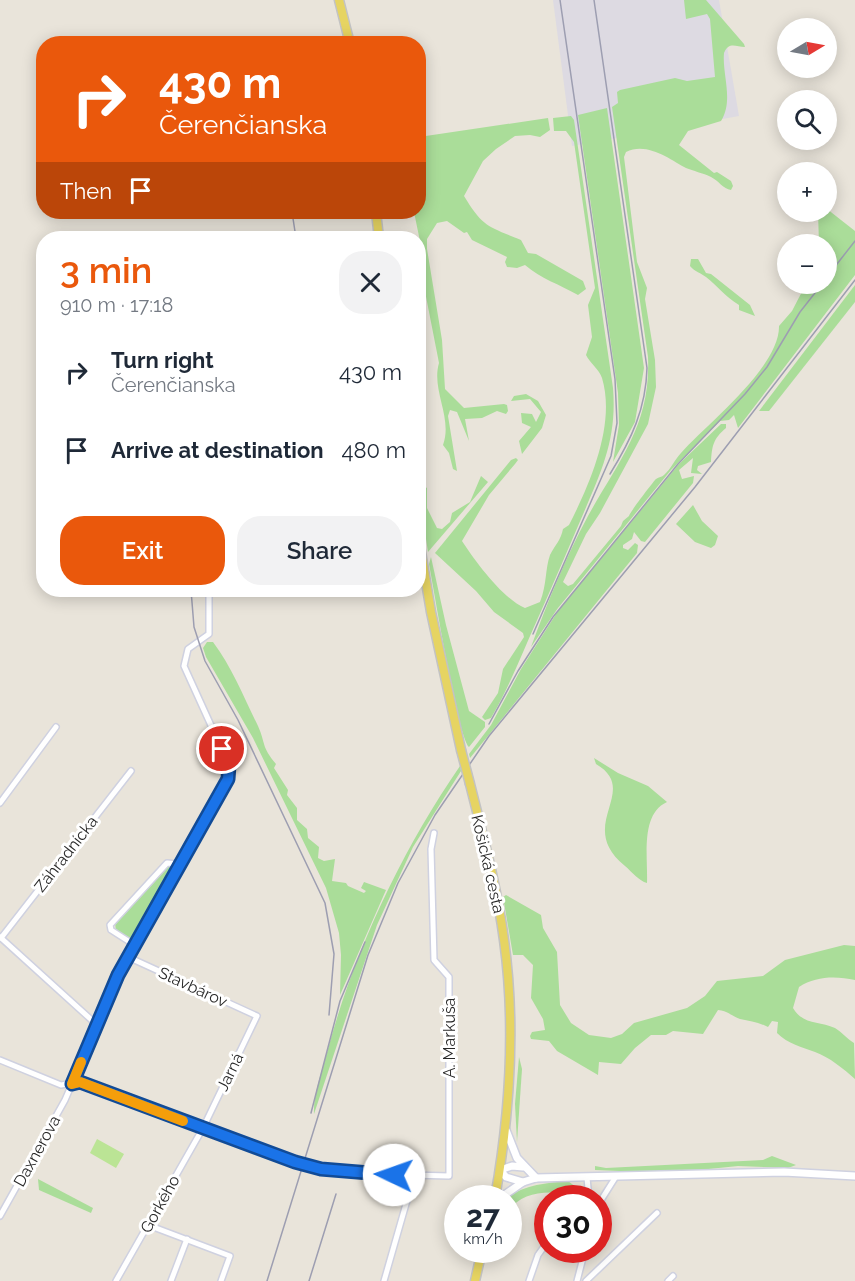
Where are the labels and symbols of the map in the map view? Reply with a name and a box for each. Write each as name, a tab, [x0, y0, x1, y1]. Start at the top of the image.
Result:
north arrow	[777, 18, 837, 78]
pin	[196, 723, 247, 774]
street label: Záhradnícka	[30, 812, 102, 896]
street label: Košická cesta	[467, 813, 509, 915]
street label: Stavbárov	[156, 963, 231, 1011]
street label: A. Markuša	[440, 998, 459, 1078]
street label: Jarná	[213, 1050, 247, 1094]
street label: Daxnerova	[10, 1112, 64, 1190]
position arrow	[362, 1143, 426, 1207]
street label: Gorkého	[136, 1172, 184, 1236]
speed limit sign: 30	[534, 1185, 612, 1263]

